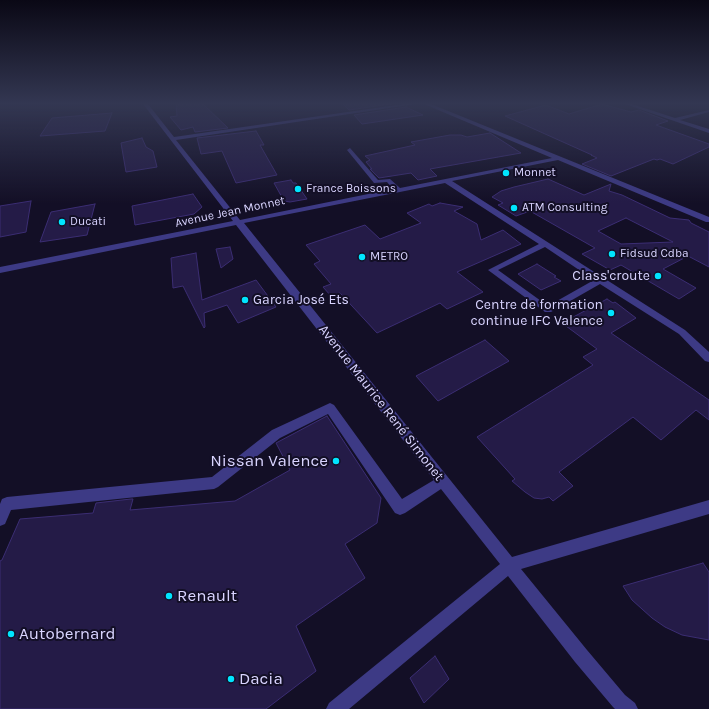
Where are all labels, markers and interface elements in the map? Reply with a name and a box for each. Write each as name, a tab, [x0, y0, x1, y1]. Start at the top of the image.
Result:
place label: Monnet	[514, 166, 556, 180]
marker: Monnet	[501, 168, 511, 178]
place label: France Boissons	[306, 182, 396, 196]
marker: France Boissons	[293, 184, 303, 194]
street label: Avenue Jean Monnet	[174, 193, 286, 231]
place label: ATM Consulting	[522, 201, 608, 215]
marker: ATM Consulting	[509, 203, 519, 213]
place label: Ducati	[70, 215, 106, 229]
marker: Ducati	[57, 217, 67, 227]
place label: Fidsud Cdba	[620, 247, 689, 261]
marker: Fidsud Cdba	[607, 249, 617, 259]
place label: METRO	[370, 250, 408, 264]
marker: METRO	[357, 252, 367, 262]
place label: Class'croute	[572, 268, 650, 284]
marker: Class'croute	[653, 271, 663, 281]
place label: Garcia José Ets	[253, 292, 349, 308]
marker: Garcia José Ets	[240, 295, 250, 305]
place label: Centre de formation continue IFC Valence	[471, 297, 603, 330]
marker: Centre de formation continue IFC Valence	[606, 308, 616, 318]
street label: Avenue Maurice René Simonet	[315, 322, 447, 484]
place label: Nissan Valence	[210, 451, 328, 471]
marker: Nissan Valence	[331, 456, 341, 466]
place label: Renault	[177, 586, 237, 606]
marker: Renault	[164, 591, 174, 601]
place label: Autobernard	[19, 624, 116, 644]
marker: Autobernard	[6, 629, 16, 639]
place label: Dacia	[239, 669, 283, 689]
marker: Dacia	[226, 674, 236, 684]

